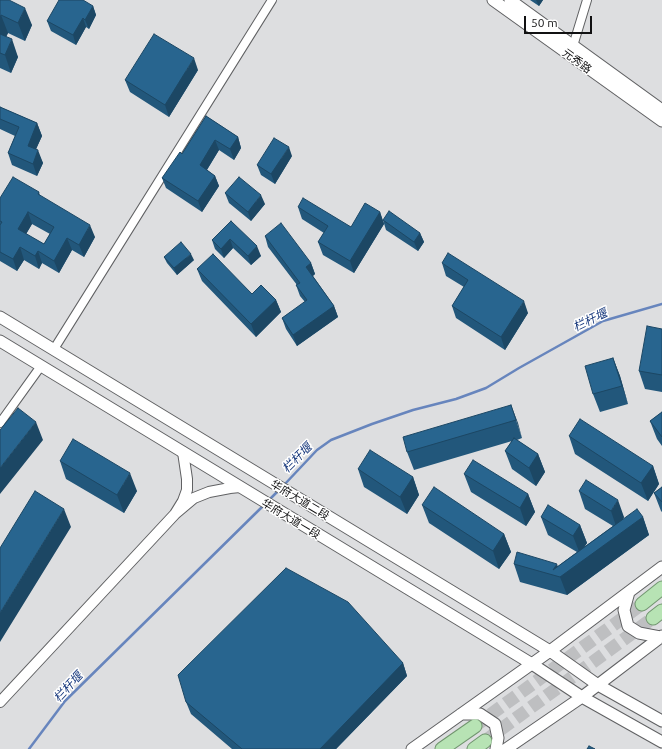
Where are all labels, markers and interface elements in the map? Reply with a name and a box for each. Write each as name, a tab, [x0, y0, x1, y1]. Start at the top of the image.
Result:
scale bar	[526, 8, 594, 34]
text: 50 m	[531, 16, 558, 29]
street label: 元秀路	[560, 46, 594, 76]
water label: 栏杆堰	[571, 306, 609, 334]
water label: 栏杆堰	[279, 440, 315, 476]
street label: 华府大道二段	[268, 477, 332, 523]
street label: 华府大道一段	[259, 496, 323, 542]
water label: 栏杆堰	[50, 669, 86, 705]

